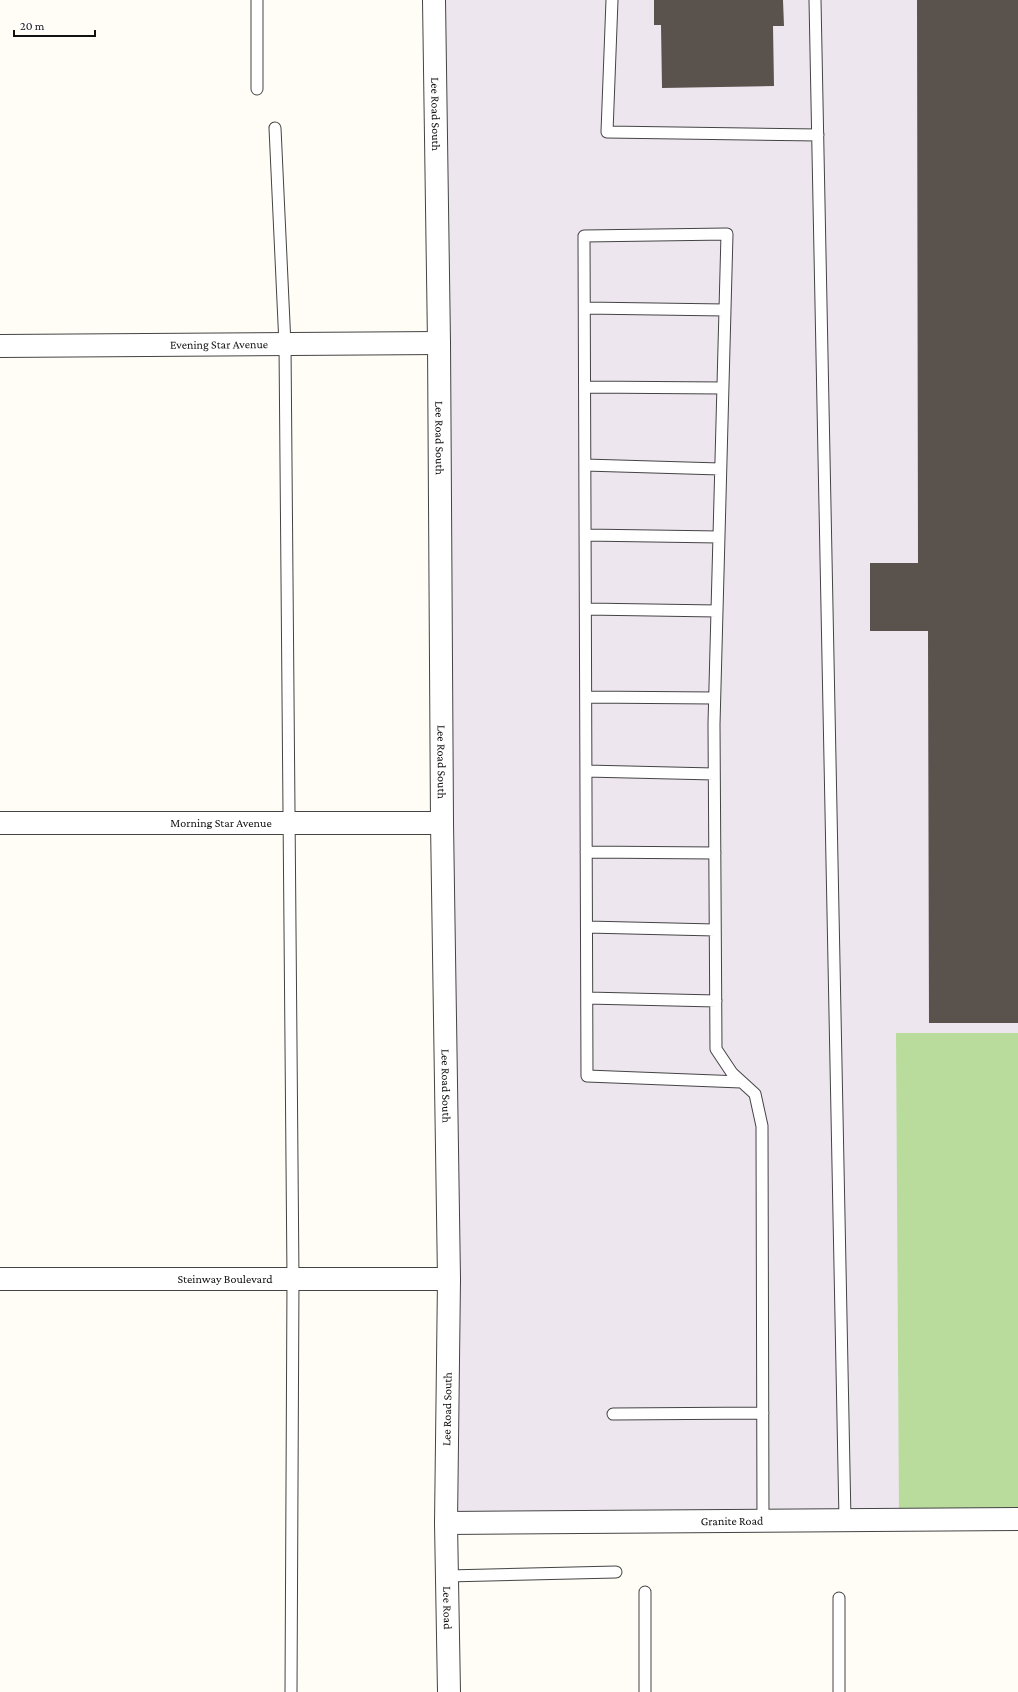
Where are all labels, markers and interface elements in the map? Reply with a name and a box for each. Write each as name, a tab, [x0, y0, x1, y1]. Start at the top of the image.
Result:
scale bar	[14, 12, 95, 38]
text: 20 m	[20, 19, 45, 33]
street label: Lee Road South	[428, 77, 443, 152]
street label: Evening Star Avenue	[170, 337, 268, 352]
street label: Lee Road South	[432, 401, 447, 475]
street label: Lee Road South	[434, 725, 449, 799]
street label: Morning Star Avenue	[170, 816, 272, 830]
street label: Lee Road South	[438, 1049, 454, 1123]
street label: Steinway Boulevard	[177, 1272, 273, 1286]
street label: Lee Road South	[439, 1371, 455, 1446]
street label: Granite Road	[701, 1514, 764, 1528]
street label: Lee Road	[440, 1586, 455, 1630]

